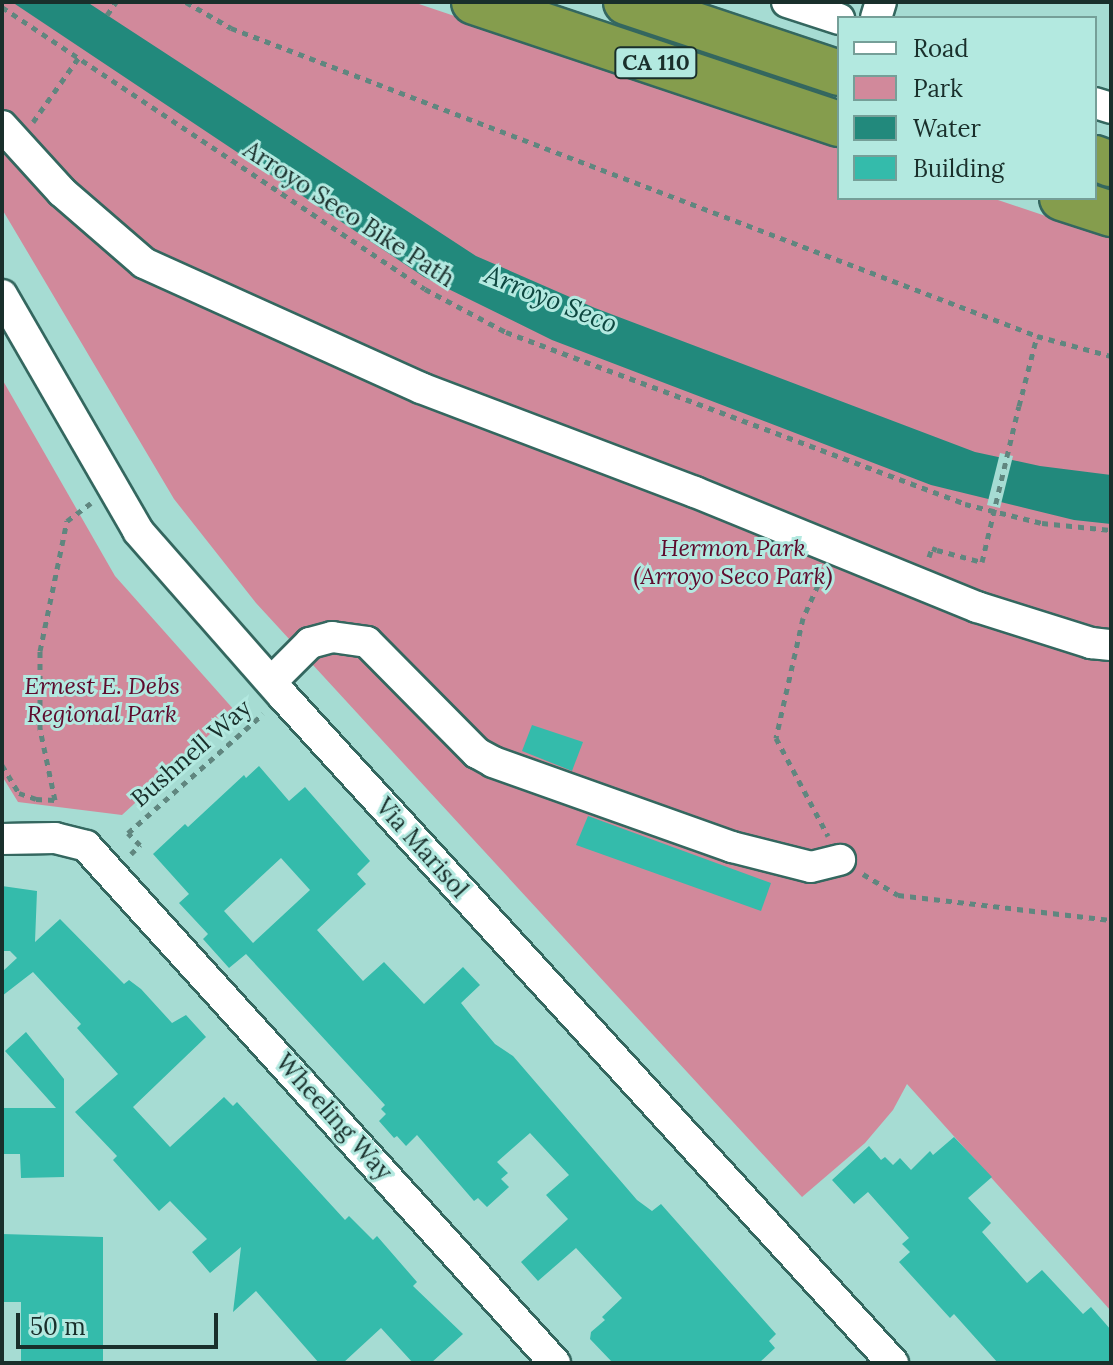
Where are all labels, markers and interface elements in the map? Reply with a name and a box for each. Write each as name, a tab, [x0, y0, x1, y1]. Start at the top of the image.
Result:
legend	[837, 16, 1097, 200]
text: Road	[913, 33, 969, 64]
road number: CA 110	[614, 45, 698, 81]
text: Park	[913, 73, 963, 104]
text: Water	[913, 113, 981, 144]
street label: Arroyo Seco Bike Path	[238, 135, 460, 293]
text: Building	[913, 153, 1004, 184]
water label: Arroyo Seco	[480, 258, 622, 340]
park label: Hermon Park (Arroyo Seco Park)	[633, 534, 833, 590]
park label: Ernest E. Debs Regional Park	[24, 672, 180, 728]
street label: Bushnell Way	[125, 693, 257, 813]
street label: Via Marisol	[370, 792, 474, 904]
street label: Wheeling Way	[270, 1048, 398, 1186]
scale bar	[20, 1297, 222, 1347]
text: 50 m	[30, 1311, 86, 1342]

